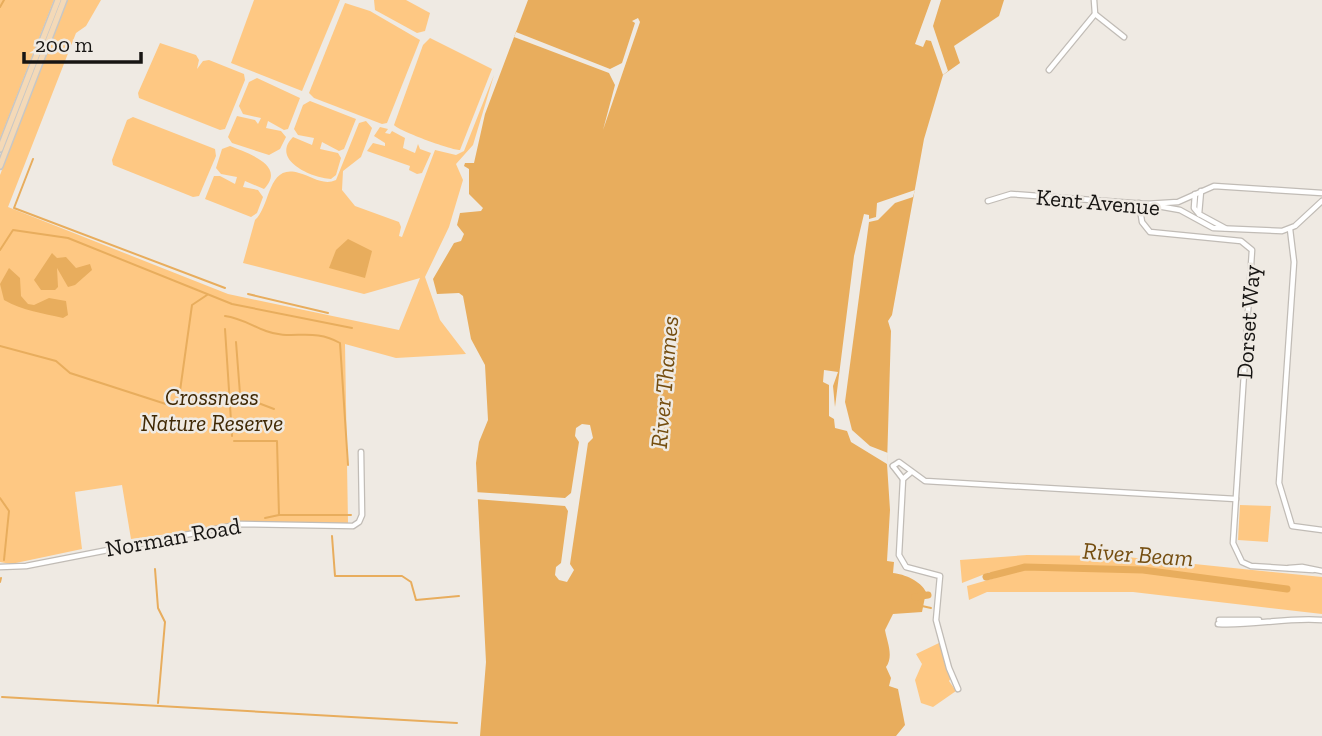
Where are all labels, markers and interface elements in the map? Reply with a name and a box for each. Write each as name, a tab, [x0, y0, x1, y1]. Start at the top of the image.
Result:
scale bar	[24, 21, 142, 65]
text: 200 m	[35, 32, 93, 57]
street label: Kent Avenue	[1035, 183, 1161, 221]
street label: Dorset Way	[1230, 264, 1266, 380]
water label: River Thames	[644, 314, 684, 450]
park label: Crossness Nature Reserve	[141, 383, 283, 437]
street label: Norman Road	[103, 511, 243, 563]
water label: River Beam	[1082, 536, 1194, 572]

